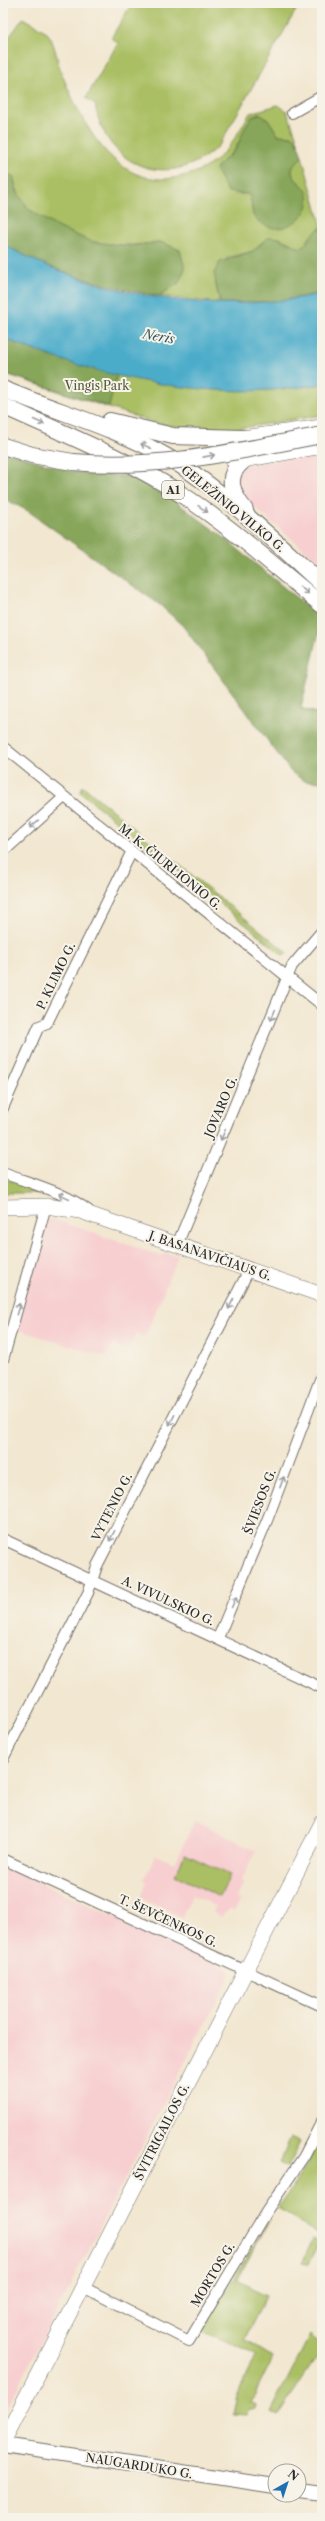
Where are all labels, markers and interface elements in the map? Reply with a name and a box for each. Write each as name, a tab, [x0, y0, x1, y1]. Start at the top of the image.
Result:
water label: Neris	[141, 325, 176, 347]
park label: Vingis Park	[64, 378, 130, 393]
one-way arrow	[32, 419, 44, 426]
one-way arrow	[141, 442, 153, 449]
one-way arrow	[202, 452, 215, 460]
street label: GELEŽINIO VILKO G.	[178, 461, 289, 555]
road number: A1	[162, 481, 184, 499]
one-way arrow	[197, 505, 208, 513]
one-way arrow	[299, 586, 310, 595]
one-way arrow	[29, 819, 39, 829]
street label: M. K. ČIURLIONIO G.	[116, 820, 225, 913]
street label: P. KLIMO G.	[33, 940, 78, 1012]
one-way arrow	[269, 1009, 277, 1021]
street label: JOVARO G.	[200, 1074, 240, 1141]
one-way arrow	[219, 1129, 226, 1141]
one-way arrow	[59, 1192, 71, 1199]
street label: J. BASANAVIČIAUS G.	[145, 1226, 274, 1284]
one-way arrow	[227, 1298, 234, 1310]
one-way arrow	[15, 1303, 23, 1316]
one-way arrow	[168, 1414, 175, 1426]
street label: ŠVIESOS G.	[239, 1467, 279, 1537]
street label: VYTENIO G.	[88, 1470, 135, 1544]
one-way arrow	[279, 1475, 286, 1488]
one-way arrow	[108, 1530, 116, 1542]
street label: A. VIVULSKIO G.	[119, 1572, 217, 1629]
one-way arrow	[230, 1597, 238, 1609]
street label: T. ŠEVČENKOS G.	[116, 1890, 221, 1950]
street label: ŠVITRIGAILOS G.	[130, 2081, 192, 2183]
street label: MORTOS G.	[188, 2240, 238, 2310]
street label: NAUGARDUKO G.	[85, 2450, 194, 2481]
north arrow	[267, 2463, 307, 2503]
text: N	[285, 2467, 302, 2484]

